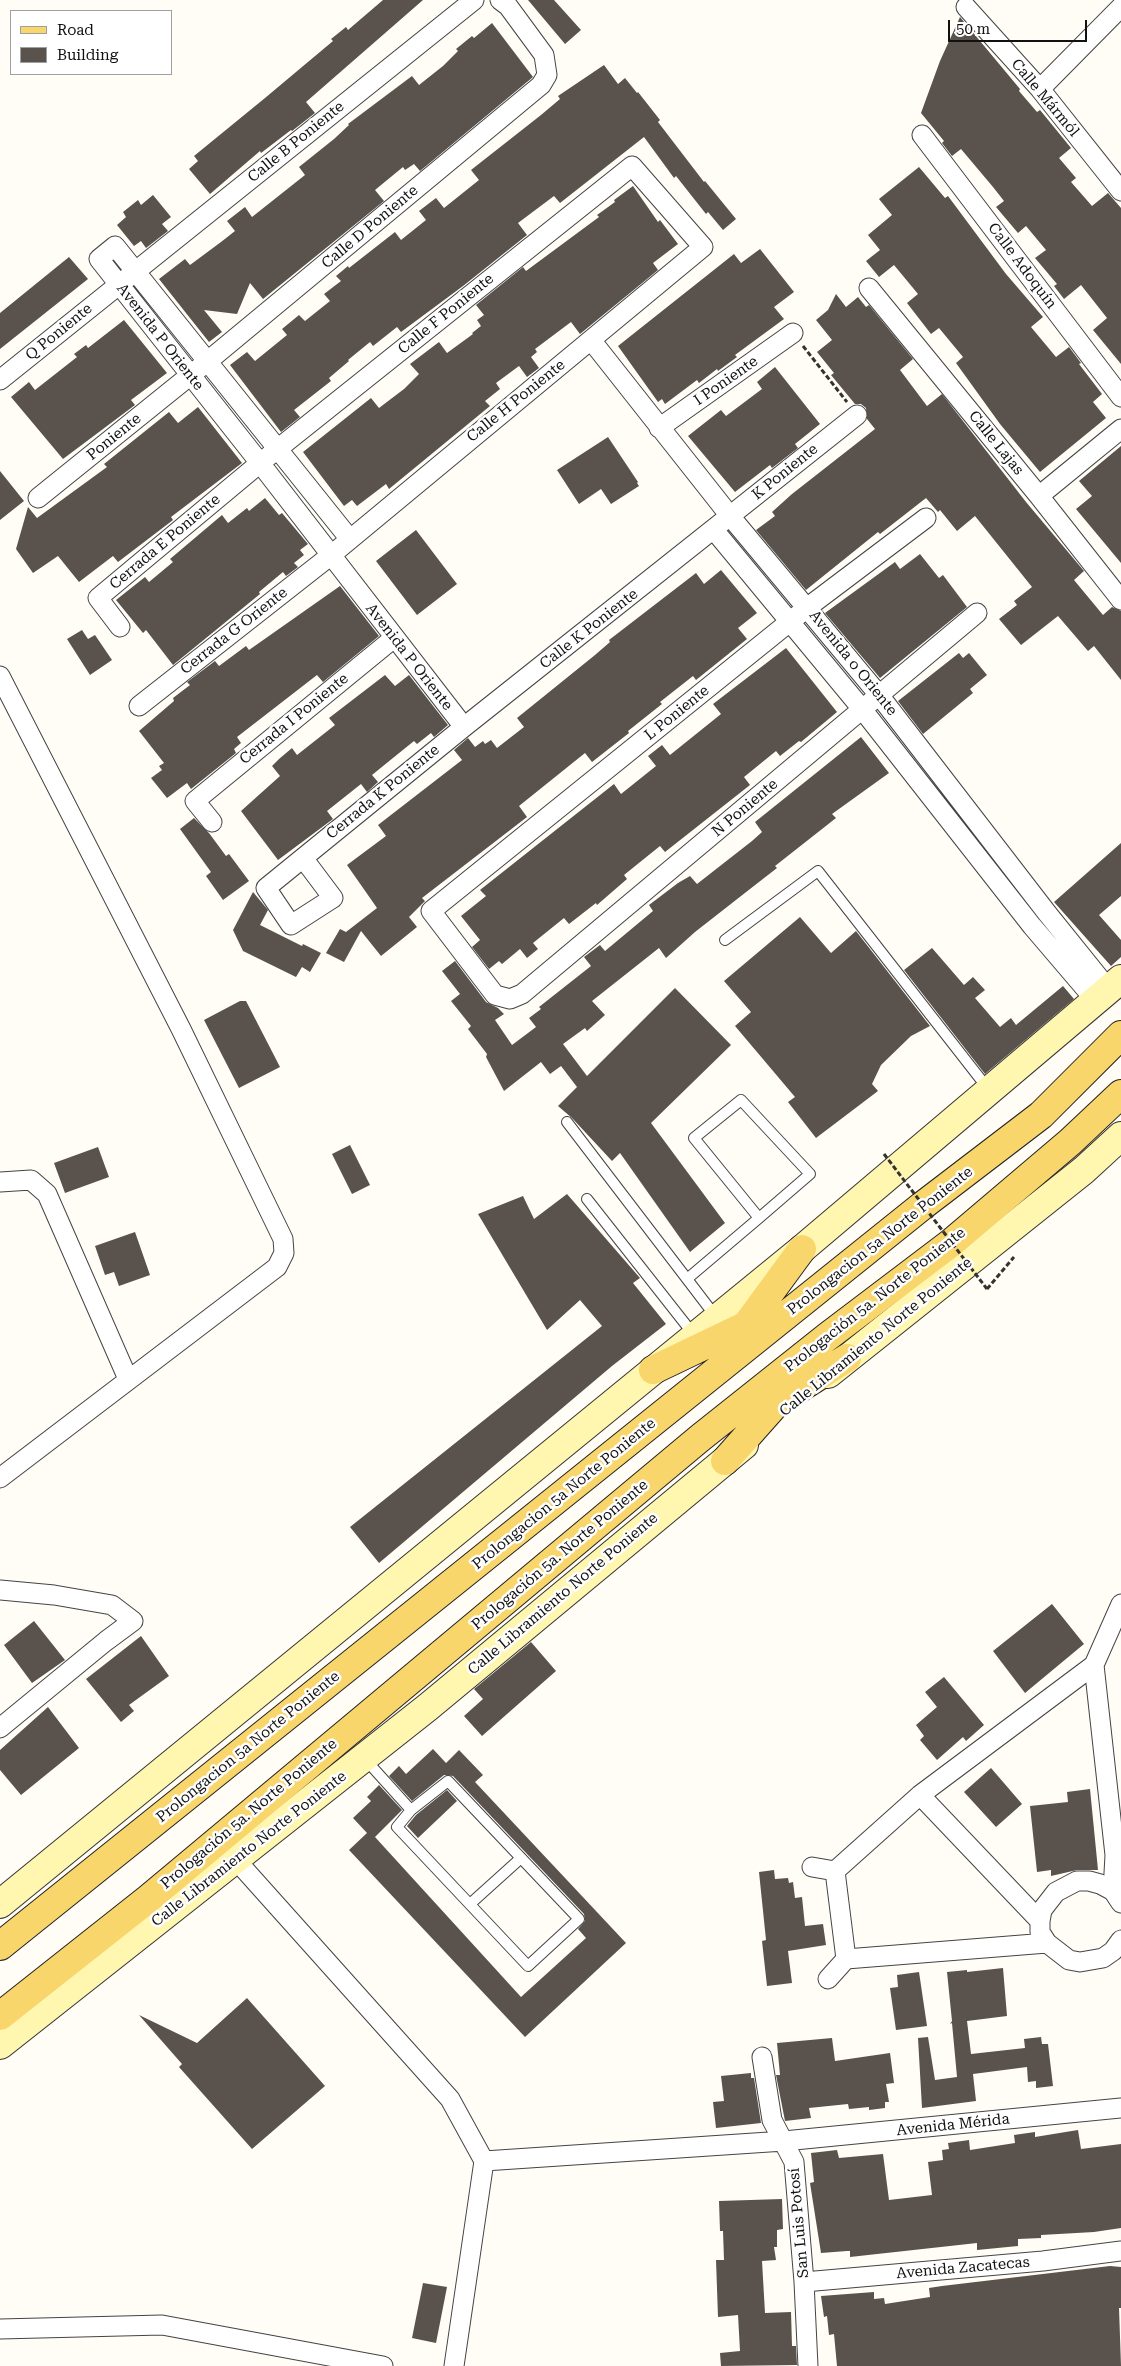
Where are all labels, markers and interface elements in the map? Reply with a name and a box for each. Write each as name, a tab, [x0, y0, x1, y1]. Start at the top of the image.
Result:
legend	[10, 10, 172, 75]
scale bar	[951, 10, 1090, 42]
text: 50 m	[956, 20, 990, 38]
text: Road	[57, 21, 94, 39]
text: Building	[57, 46, 118, 64]
street label: Calle Mármól	[1007, 55, 1083, 141]
street label: Calle B Poniente	[244, 98, 348, 186]
street label: Calle D Poniente	[318, 181, 422, 273]
street label: Calle Adoquín	[984, 220, 1060, 312]
street label: Calle F Poniente	[395, 270, 497, 358]
street label: Avenida P Oriente	[113, 280, 207, 394]
street label: Q Poniente	[22, 300, 96, 364]
street label: I Poniente	[691, 352, 761, 410]
street label: Calle H Poniente	[463, 356, 569, 446]
street label: Calle Lajas	[965, 407, 1027, 479]
street label: Poniente	[83, 410, 145, 464]
street label: K Poniente	[749, 440, 821, 504]
street label: Cerrada E Poniente	[106, 491, 224, 593]
street label: Cerrada G Oriente	[177, 584, 291, 678]
street label: Calle K Poniente	[536, 585, 642, 673]
street label: Avenida P Oriente	[362, 600, 456, 714]
street label: Avenida o Oriente	[805, 607, 901, 719]
street label: Cerrada I Poniente	[236, 670, 352, 768]
street label: L Poniente	[641, 682, 713, 744]
street label: Cerrada K Poniente	[323, 741, 443, 843]
street label: N Poniente	[708, 775, 782, 841]
street label: Prolongacion 5a Norte Poniente	[784, 1163, 976, 1319]
street label: Prologación 5a. Norte Poniente	[781, 1224, 969, 1376]
street label: Calle Libramiento Norte Poniente	[776, 1254, 976, 1420]
street label: Prolongacion 5a Norte Poniente	[469, 1415, 659, 1573]
street label: Prologación 5a. Norte Poniente	[468, 1476, 652, 1634]
street label: Calle Libramiento Norte Poniente	[464, 1509, 662, 1679]
street label: Prolongacion 5a Norte Poniente	[153, 1668, 343, 1826]
street label: Prologación 5a. Norte Poniente	[157, 1735, 341, 1893]
street label: Calle Libramiento Norte Poniente	[148, 1767, 350, 1931]
street label: Avenida Mérida	[896, 2110, 1010, 2140]
street label: San Luis Potosí	[785, 2167, 813, 2279]
street label: Avenida Zacatecas	[896, 2253, 1030, 2283]

